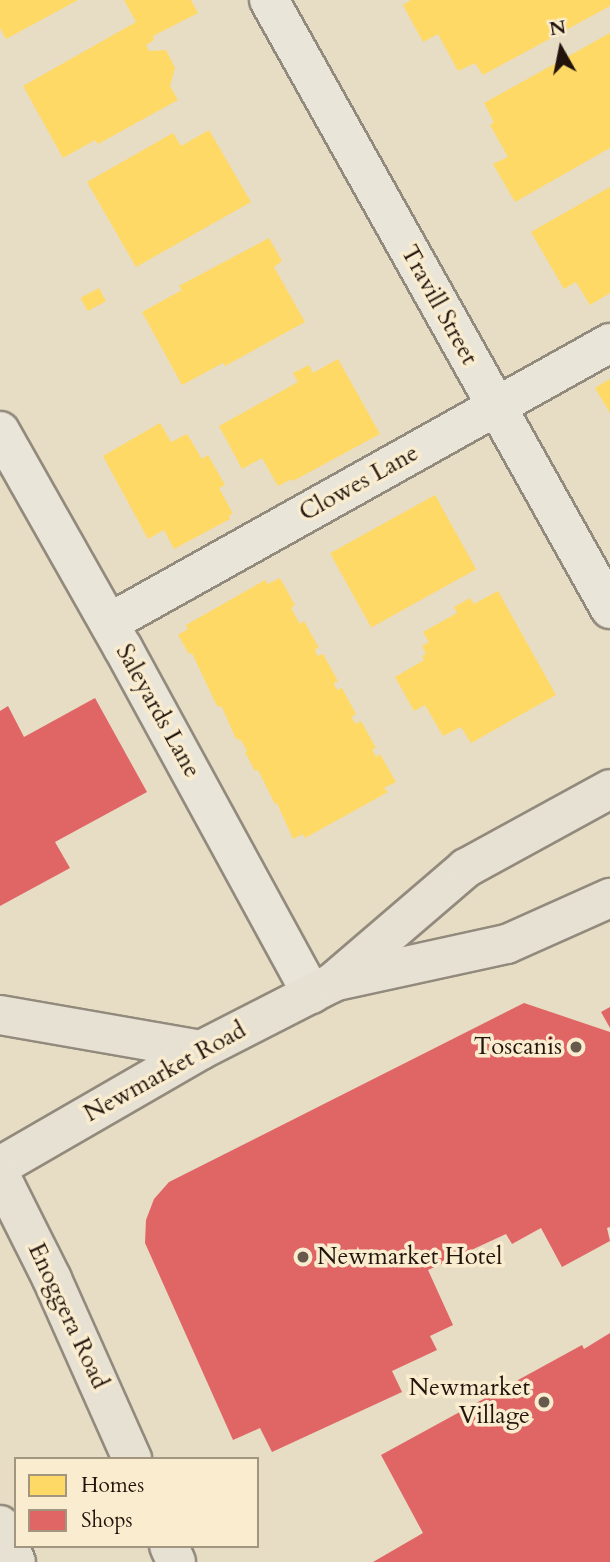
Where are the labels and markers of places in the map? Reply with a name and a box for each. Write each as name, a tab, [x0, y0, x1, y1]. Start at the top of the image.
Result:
place label: Toscanis	[474, 1033, 562, 1061]
marker: Toscanis	[568, 1039, 584, 1055]
place label: Newmarket Hotel	[317, 1243, 502, 1271]
marker: Newmarket Hotel	[295, 1249, 311, 1265]
place label: Newmarket Village	[409, 1374, 530, 1430]
marker: Newmarket Village	[536, 1394, 552, 1410]

